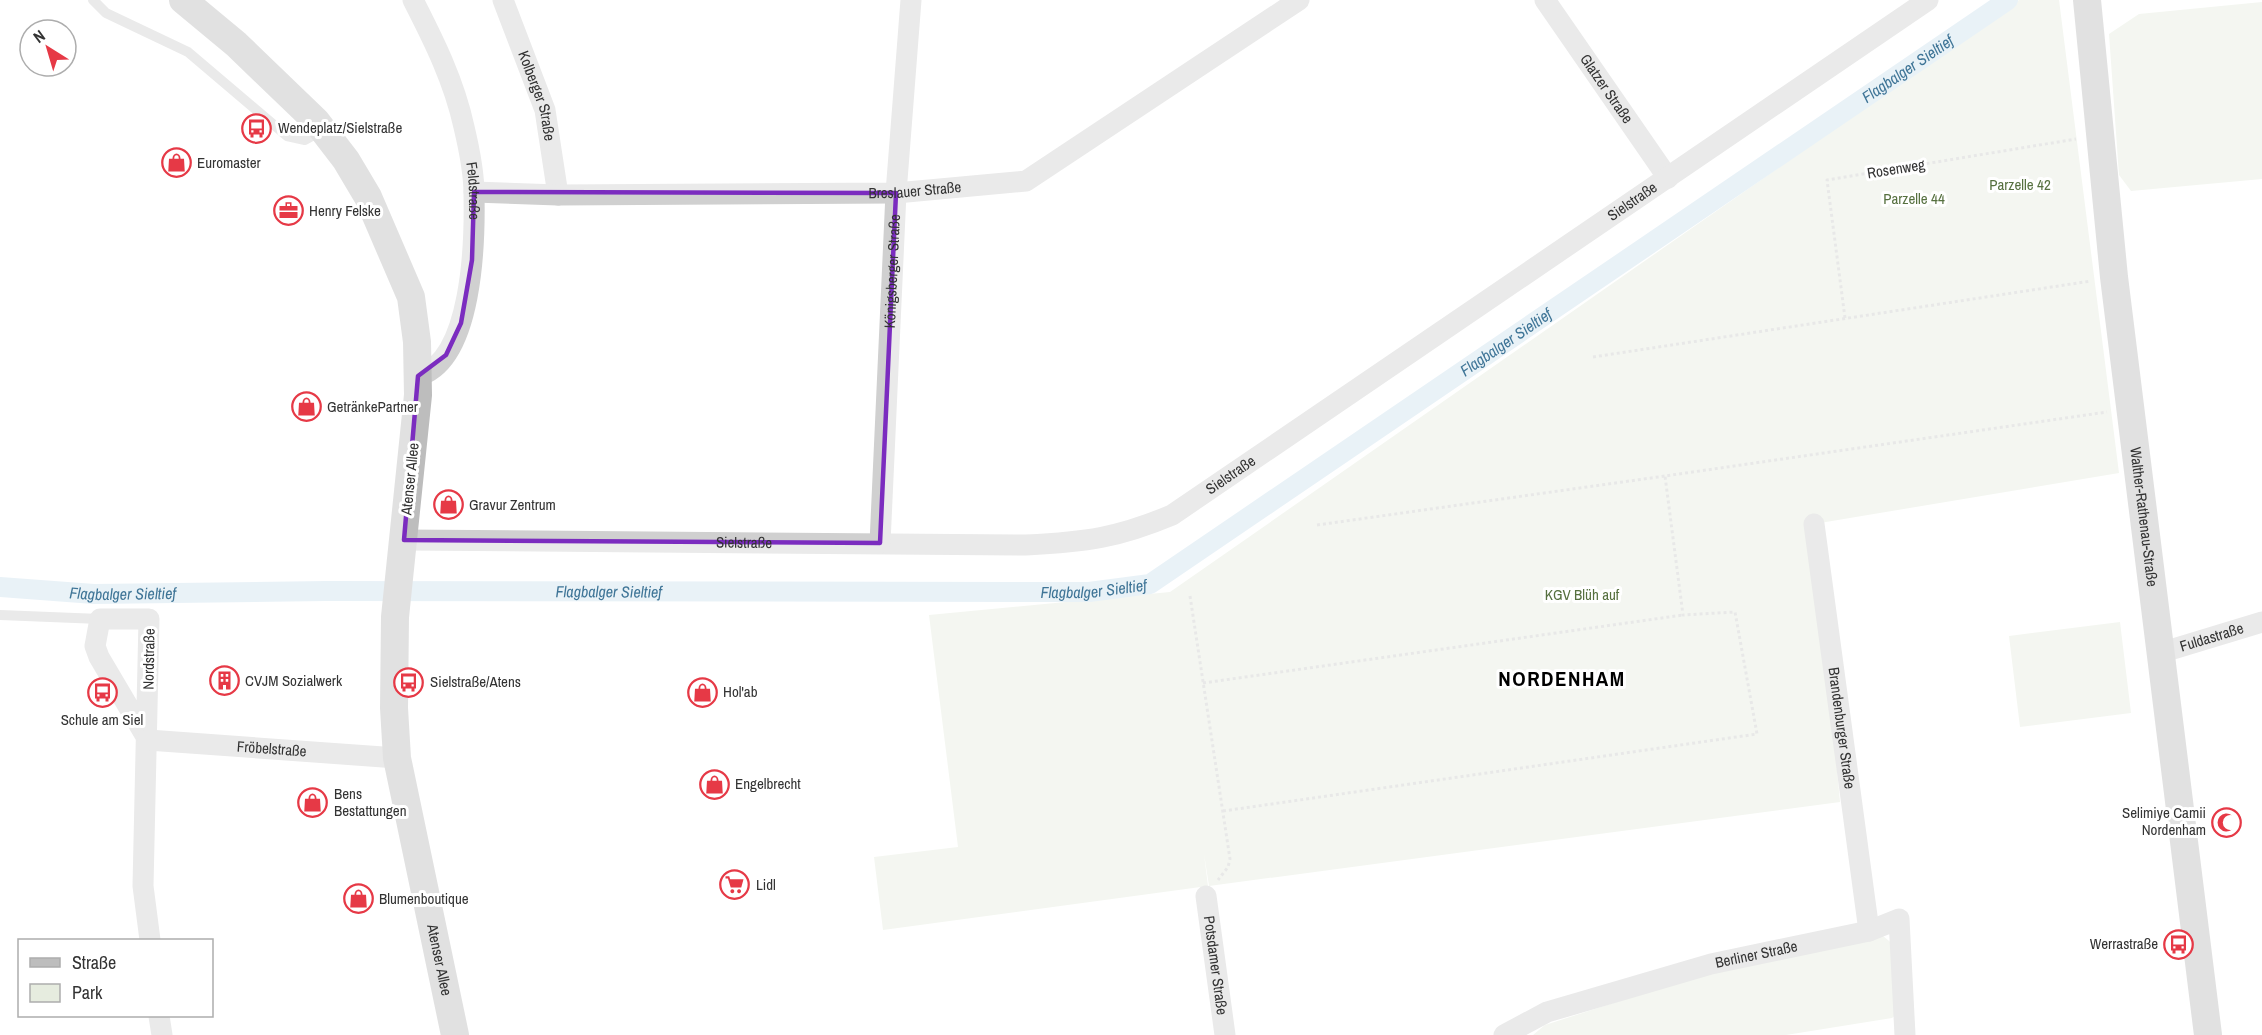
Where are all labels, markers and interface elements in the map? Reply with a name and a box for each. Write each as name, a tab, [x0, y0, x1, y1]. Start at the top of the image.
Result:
north arrow	[18, 18, 78, 78]
text: N	[29, 24, 49, 48]
water label: Flagbalger Sieltief	[1857, 29, 1959, 108]
street label: Kolberger Straße	[513, 48, 561, 142]
street label: Glatzer Straße	[1575, 50, 1638, 128]
bus stop icon: Wendeplatz/Sielstraße	[241, 112, 273, 144]
place label: Wendeplatz/Sielstraße	[278, 117, 402, 138]
shop icon: Euromaster	[160, 147, 192, 179]
place label: Euromaster	[197, 152, 261, 173]
street label: Rosenweg	[1866, 154, 1926, 183]
street label: Feldstraße	[461, 160, 485, 220]
park label: Parzelle 42	[1989, 174, 2051, 195]
street label: Breslauer Straße	[868, 176, 962, 203]
street label: Sielstraße	[1603, 176, 1661, 226]
park label: Parzelle 44	[1883, 188, 1945, 209]
office icon: Henry Felske	[272, 195, 304, 227]
place label: Henry Felske	[309, 200, 381, 221]
street label: Königsberger Straße	[879, 214, 905, 329]
water label: Flagbalger Sieltief	[1455, 302, 1557, 381]
shop icon: GetränkePartner	[290, 391, 322, 423]
place label: GetränkePartner	[327, 396, 418, 417]
street label: Atenser Allee	[395, 442, 424, 517]
street label: Walther-Rathenau-Straße	[2125, 446, 2163, 588]
street label: Sielstraße	[1201, 450, 1260, 499]
shop icon: Gravur Zentrum	[432, 489, 464, 521]
place label: Gravur Zentrum	[469, 494, 556, 515]
street label: Sielstraße	[716, 532, 772, 553]
water label: Flagbalger Sieltief	[1040, 573, 1149, 603]
water label: Flagbalger Sieltief	[555, 580, 663, 602]
water label: Flagbalger Sieltief	[69, 581, 178, 605]
park label: KGV Blüh auf	[1545, 584, 1620, 605]
street label: Fuldastraße	[2177, 617, 2246, 656]
street label: Nordstraße	[137, 628, 160, 690]
district label: NORDENHAM	[1498, 664, 1626, 693]
building icon: CVJM Sozialwerk	[208, 665, 240, 697]
bus stop icon: Sielstraße/Atens	[393, 666, 425, 698]
street label: Brandenburger Straße	[1823, 666, 1861, 790]
place label: CVJM Sozialwerk	[245, 670, 343, 691]
place label: Sielstraße/Atens	[430, 671, 521, 692]
shop icon: Hol'ab	[686, 676, 718, 708]
bus stop icon: Schule am Siel	[86, 677, 118, 709]
place label: Hol'ab	[723, 681, 758, 702]
place label: Schule am Siel	[61, 709, 143, 730]
street label: Fröbelstraße	[236, 735, 307, 761]
shop icon: Engelbrecht	[698, 768, 730, 800]
place label: Engelbrecht	[735, 773, 801, 794]
place label: Bens Bestattungen	[334, 783, 407, 821]
shop icon: Bens Bestattungen	[297, 787, 329, 819]
place label: Selimiye Camii Nordenham	[2122, 802, 2206, 840]
mosque icon: Selimiye Camii Nordenham	[2211, 806, 2243, 838]
supermarket icon: Lidl	[719, 869, 751, 901]
place label: Lidl	[756, 874, 776, 895]
shop icon: Blumenboutique	[342, 883, 374, 915]
place label: Blumenboutique	[379, 888, 469, 909]
street label: Potsdamer Straße	[1199, 914, 1233, 1016]
street label: Atenser Allee	[422, 921, 458, 998]
bus stop icon: Werrastraße	[2163, 928, 2195, 960]
place label: Werrastraße	[2090, 933, 2158, 954]
street label: Berliner Straße	[1713, 935, 1799, 973]
legend	[18, 939, 213, 1017]
text: Straße	[72, 950, 116, 975]
text: Park	[72, 980, 103, 1005]

